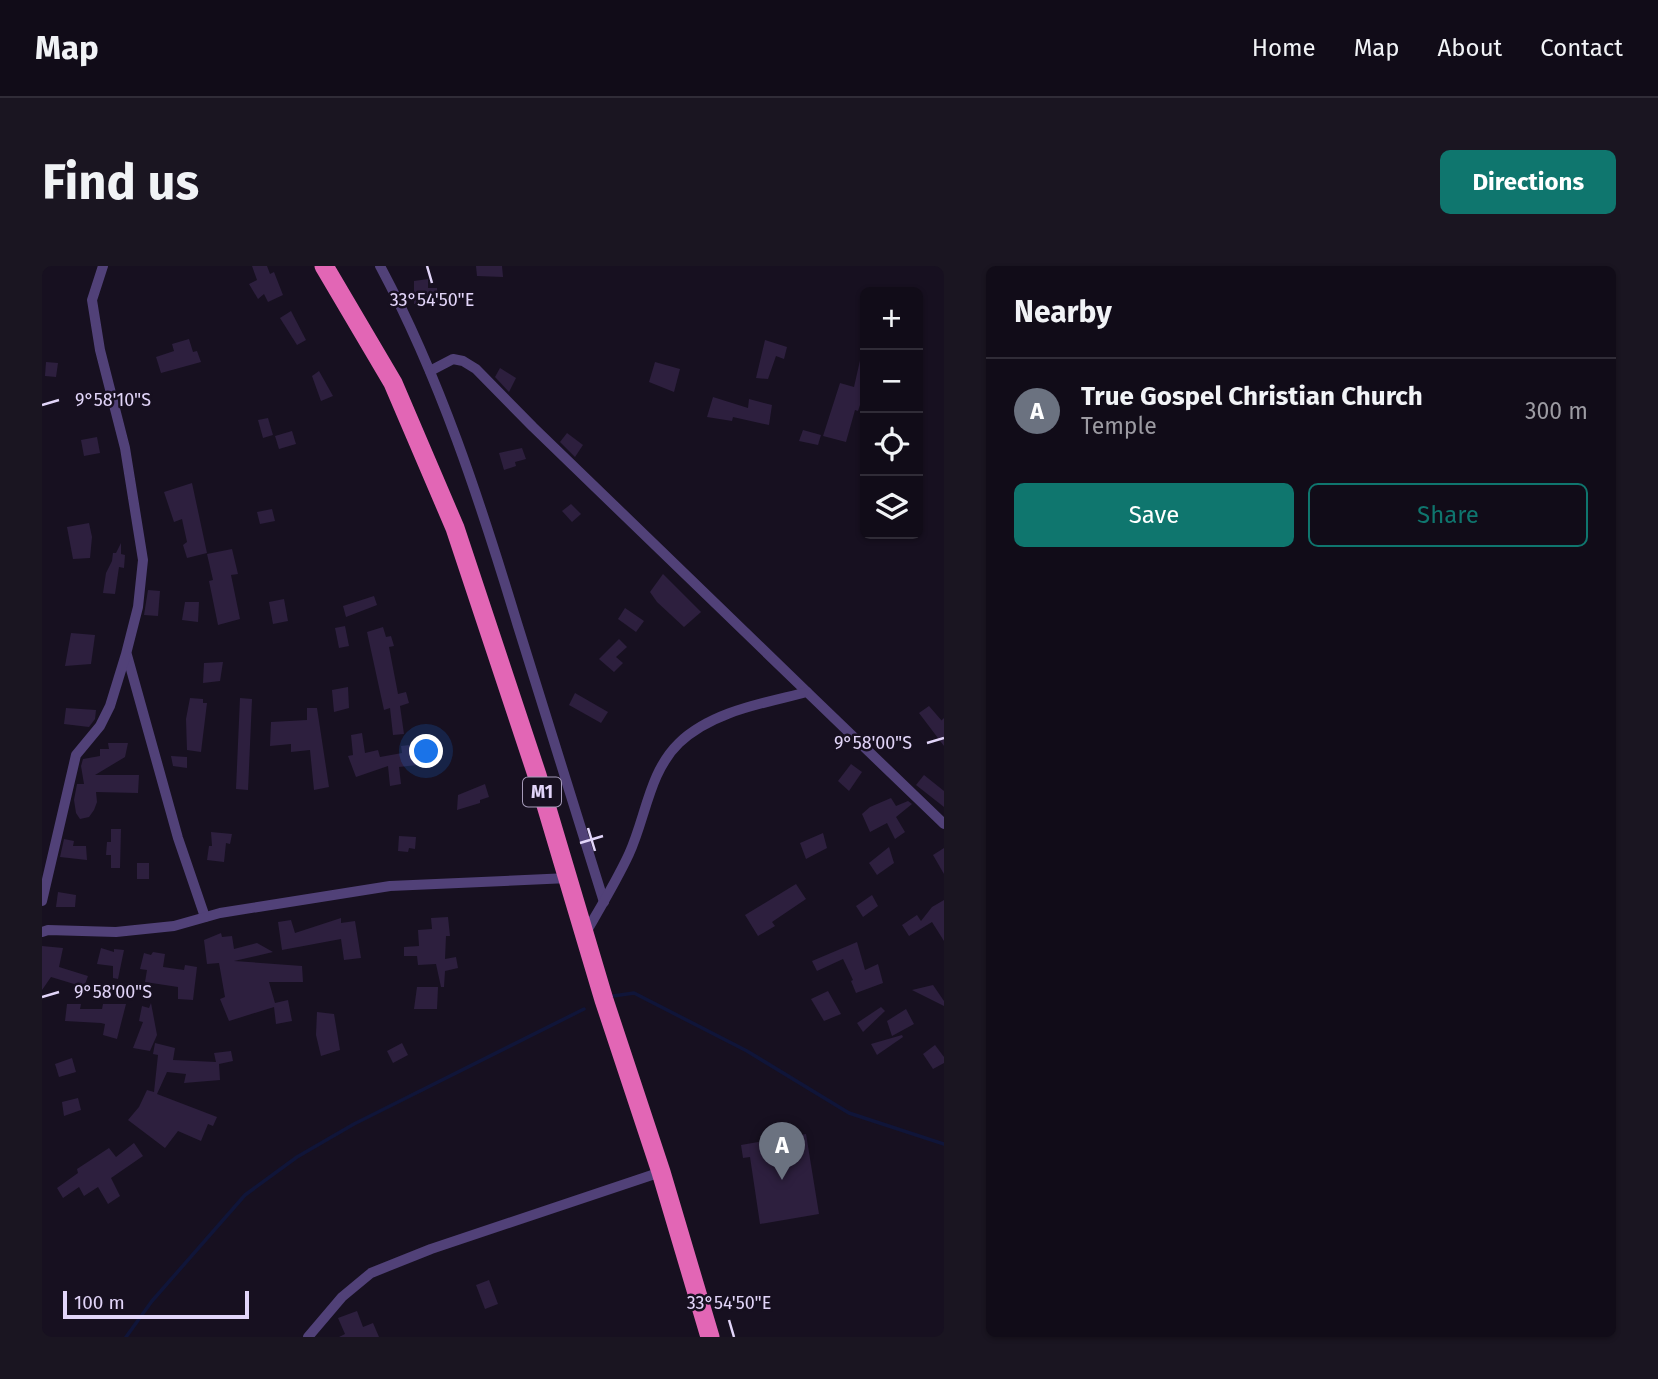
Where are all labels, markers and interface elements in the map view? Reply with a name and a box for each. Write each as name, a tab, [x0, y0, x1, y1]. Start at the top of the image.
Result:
text: Map	[35, 28, 99, 68]
text: Home	[1252, 34, 1316, 62]
text: Map	[1354, 34, 1400, 62]
text: About	[1438, 34, 1502, 62]
text: Contact	[1540, 34, 1623, 62]
button: Directions	[1440, 150, 1616, 214]
text: Find us	[42, 153, 199, 212]
map controls	[860, 287, 923, 539]
button: +	[860, 287, 923, 350]
text: 33°54'50"E	[390, 289, 474, 311]
text: Nearby	[1014, 294, 1112, 330]
button: −	[860, 350, 923, 413]
text: True Gospel Christian Church	[1081, 381, 1423, 412]
text: 9°58'10"S	[75, 389, 151, 411]
text: A	[1030, 397, 1044, 425]
text: 300 m	[1525, 397, 1588, 425]
text: Temple	[1081, 412, 1157, 440]
button: locate	[860, 413, 923, 476]
button: layers	[860, 476, 923, 539]
button: Save	[1014, 483, 1294, 547]
button: Share	[1308, 483, 1588, 547]
text: 9°58'00"S	[834, 732, 912, 754]
your location	[409, 734, 443, 768]
road number: M1	[523, 778, 561, 806]
text: 9°58'00"S	[74, 981, 152, 1003]
pin: A	[759, 1122, 805, 1180]
scale bar	[63, 1288, 248, 1320]
text: 100 m	[74, 1291, 125, 1314]
text: 33°54'50"E	[687, 1292, 771, 1314]

